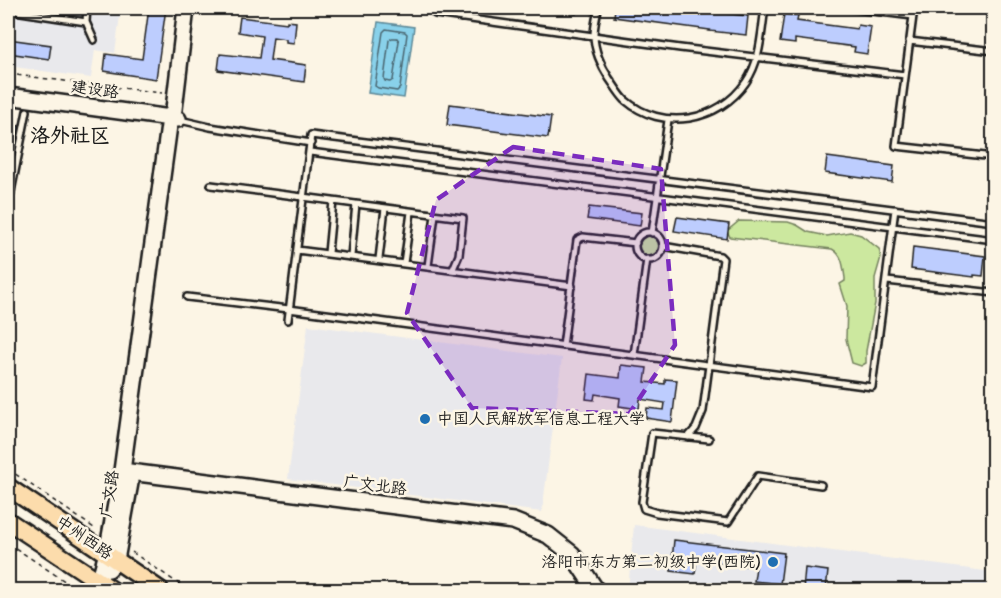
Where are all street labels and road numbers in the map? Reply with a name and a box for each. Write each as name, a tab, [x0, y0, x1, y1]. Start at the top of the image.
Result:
street label: 建设路	[70, 77, 120, 103]
street label: 广文路	[97, 469, 123, 519]
street label: 广文北路	[342, 473, 408, 499]
street label: 中州西路	[52, 512, 116, 564]

